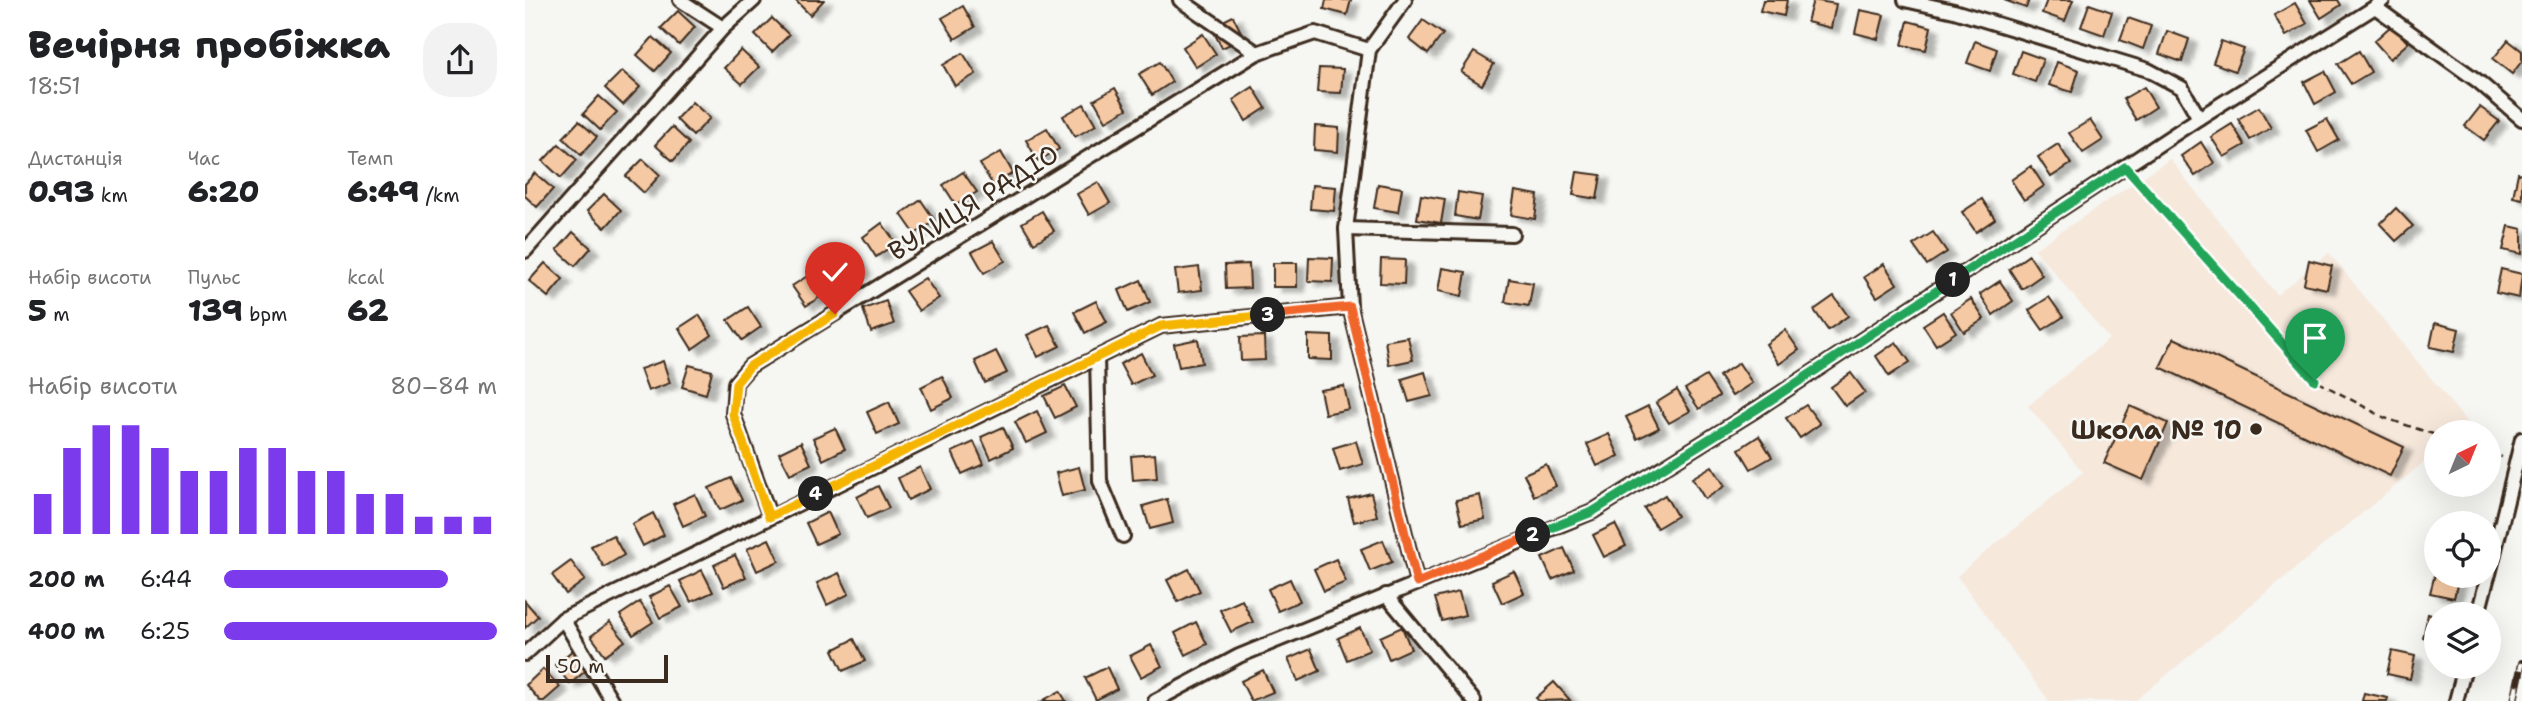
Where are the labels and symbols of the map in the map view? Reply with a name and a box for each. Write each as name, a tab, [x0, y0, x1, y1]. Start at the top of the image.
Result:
street label: ВУЛИЦЯ РАДІО	[881, 136, 1065, 268]
pin	[805, 242, 865, 314]
pin: 1	[1935, 262, 1971, 298]
pin: 3	[1251, 298, 1285, 332]
pin	[2285, 308, 2345, 380]
place label: Школа № 10	[2071, 412, 2242, 447]
north arrow	[2424, 420, 2501, 497]
marker: Школа № 10	[2248, 421, 2264, 437]
pin: 4	[799, 476, 833, 512]
pin: 2	[1515, 518, 1551, 552]
scale bar	[546, 652, 669, 684]

